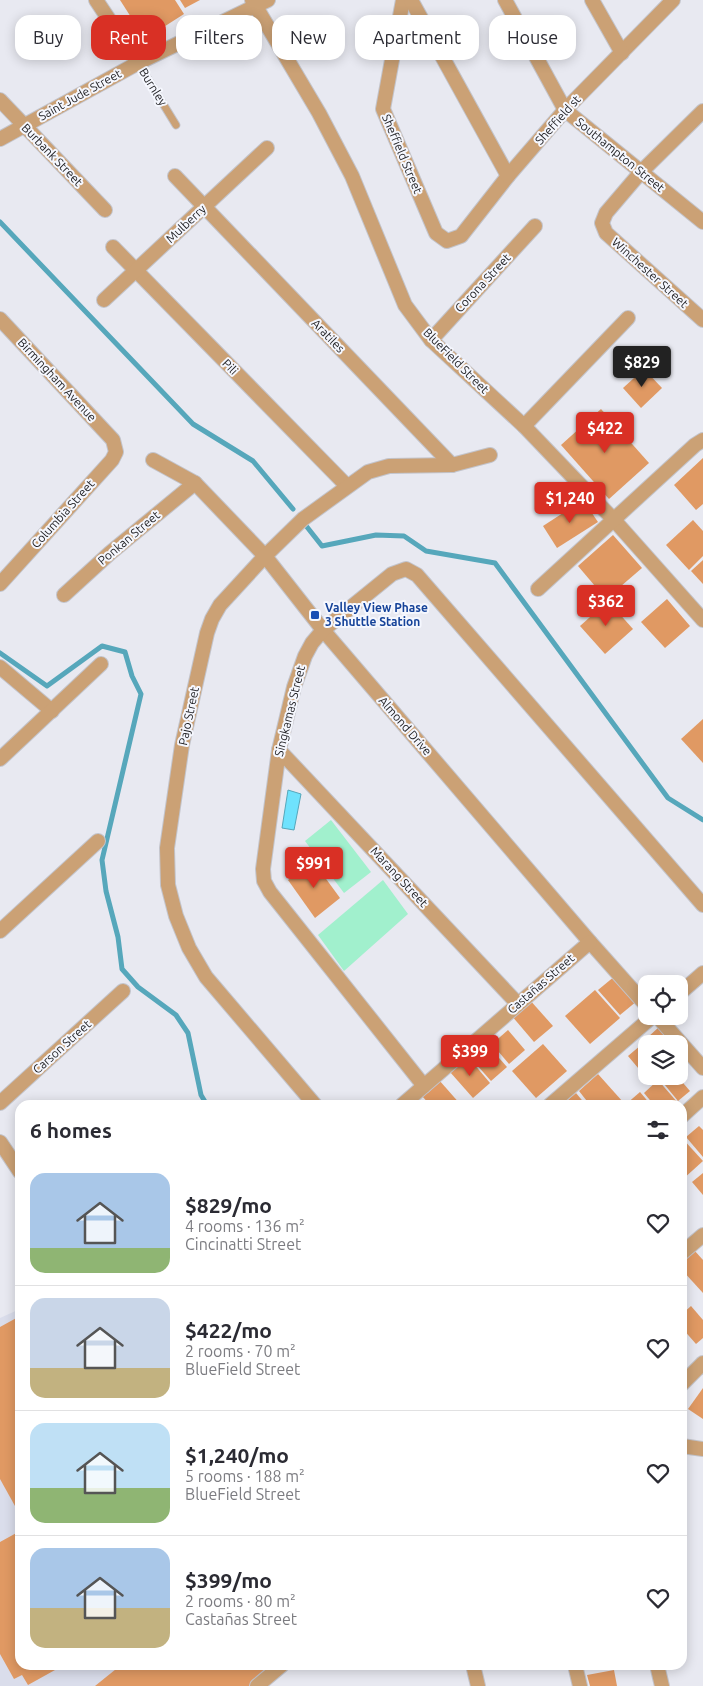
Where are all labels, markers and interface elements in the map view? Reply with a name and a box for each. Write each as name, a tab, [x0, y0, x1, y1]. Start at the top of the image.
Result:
chip: Buy	[15, 15, 81, 60]
chip: Rent	[91, 15, 166, 60]
chip: Filters	[176, 15, 262, 60]
chip: New	[272, 15, 345, 60]
chip: Apartment	[355, 15, 479, 60]
chip: House	[489, 15, 576, 60]
street label: Saint Jude Street	[36, 66, 124, 123]
street label: Burnley	[137, 66, 170, 108]
street label: Sheffield st	[532, 92, 583, 147]
street label: Sheffield Street	[380, 112, 425, 196]
street label: Southampton Street	[573, 115, 667, 194]
street label: Burbank Street	[19, 121, 85, 189]
street label: Mulberry	[163, 202, 208, 245]
street label: Winchester Street	[610, 235, 691, 310]
street label: Corona Street	[452, 251, 513, 315]
street label: Aratiles	[309, 316, 347, 355]
street label: BlueField Street	[421, 325, 492, 396]
street label: Birmingham Avenue	[16, 335, 99, 424]
pin: $829	[612, 346, 672, 388]
text: $829	[624, 353, 660, 371]
street label: Pili	[220, 356, 241, 377]
pin: $422	[575, 412, 635, 454]
text: $422	[587, 419, 623, 437]
street label: Columbia Street	[29, 477, 97, 550]
pin: $1,240	[529, 482, 611, 524]
text: $1,240	[545, 489, 595, 507]
street label: Ponkan Street	[95, 508, 162, 567]
pin: $362	[576, 584, 636, 627]
text: $362	[588, 592, 624, 610]
place label: Valley View Phase 3 Shuttle Station	[325, 601, 428, 628]
marker: Valley View Phase 3 Shuttle Station	[309, 609, 321, 621]
street label: Singkamas Street	[272, 664, 307, 758]
street label: Pajo Street	[176, 685, 201, 746]
street label: Almond Drive	[376, 694, 434, 758]
street label: Marang Street	[368, 844, 431, 910]
pin: $991	[284, 846, 344, 889]
text: $991	[296, 854, 332, 872]
street label: Castañas Street	[505, 951, 577, 1016]
map controls	[638, 975, 688, 1085]
button: locate	[638, 975, 688, 1025]
street label: Carson Street	[30, 1017, 94, 1076]
pin: $399	[440, 1034, 500, 1077]
button: layers	[638, 1035, 688, 1085]
text: $399	[452, 1042, 488, 1060]
icon: filters	[644, 1116, 672, 1144]
text: 6 homes	[30, 1118, 112, 1142]
icon: home	[70, 1193, 130, 1253]
text: $829/mo	[185, 1193, 272, 1217]
icon: heart	[644, 1209, 672, 1237]
text: 4 rooms · 136 m²	[185, 1217, 305, 1235]
text: Cincinatti Street	[185, 1235, 301, 1253]
icon: home	[70, 1318, 130, 1378]
text: $422/mo	[185, 1318, 272, 1342]
icon: heart	[644, 1334, 672, 1362]
text: 2 rooms · 70 m²	[185, 1342, 296, 1360]
text: BlueField Street	[185, 1360, 300, 1378]
icon: home	[70, 1443, 130, 1503]
text: $1,240/mo	[185, 1443, 289, 1467]
icon: heart	[644, 1459, 672, 1487]
text: 5 rooms · 188 m²	[185, 1467, 305, 1485]
text: BlueField Street	[185, 1485, 300, 1503]
icon: home	[70, 1568, 130, 1628]
text: $399/mo	[185, 1568, 272, 1592]
icon: heart	[644, 1584, 672, 1612]
text: 2 rooms · 80 m²	[185, 1592, 296, 1610]
text: Castañas Street	[185, 1610, 297, 1628]

